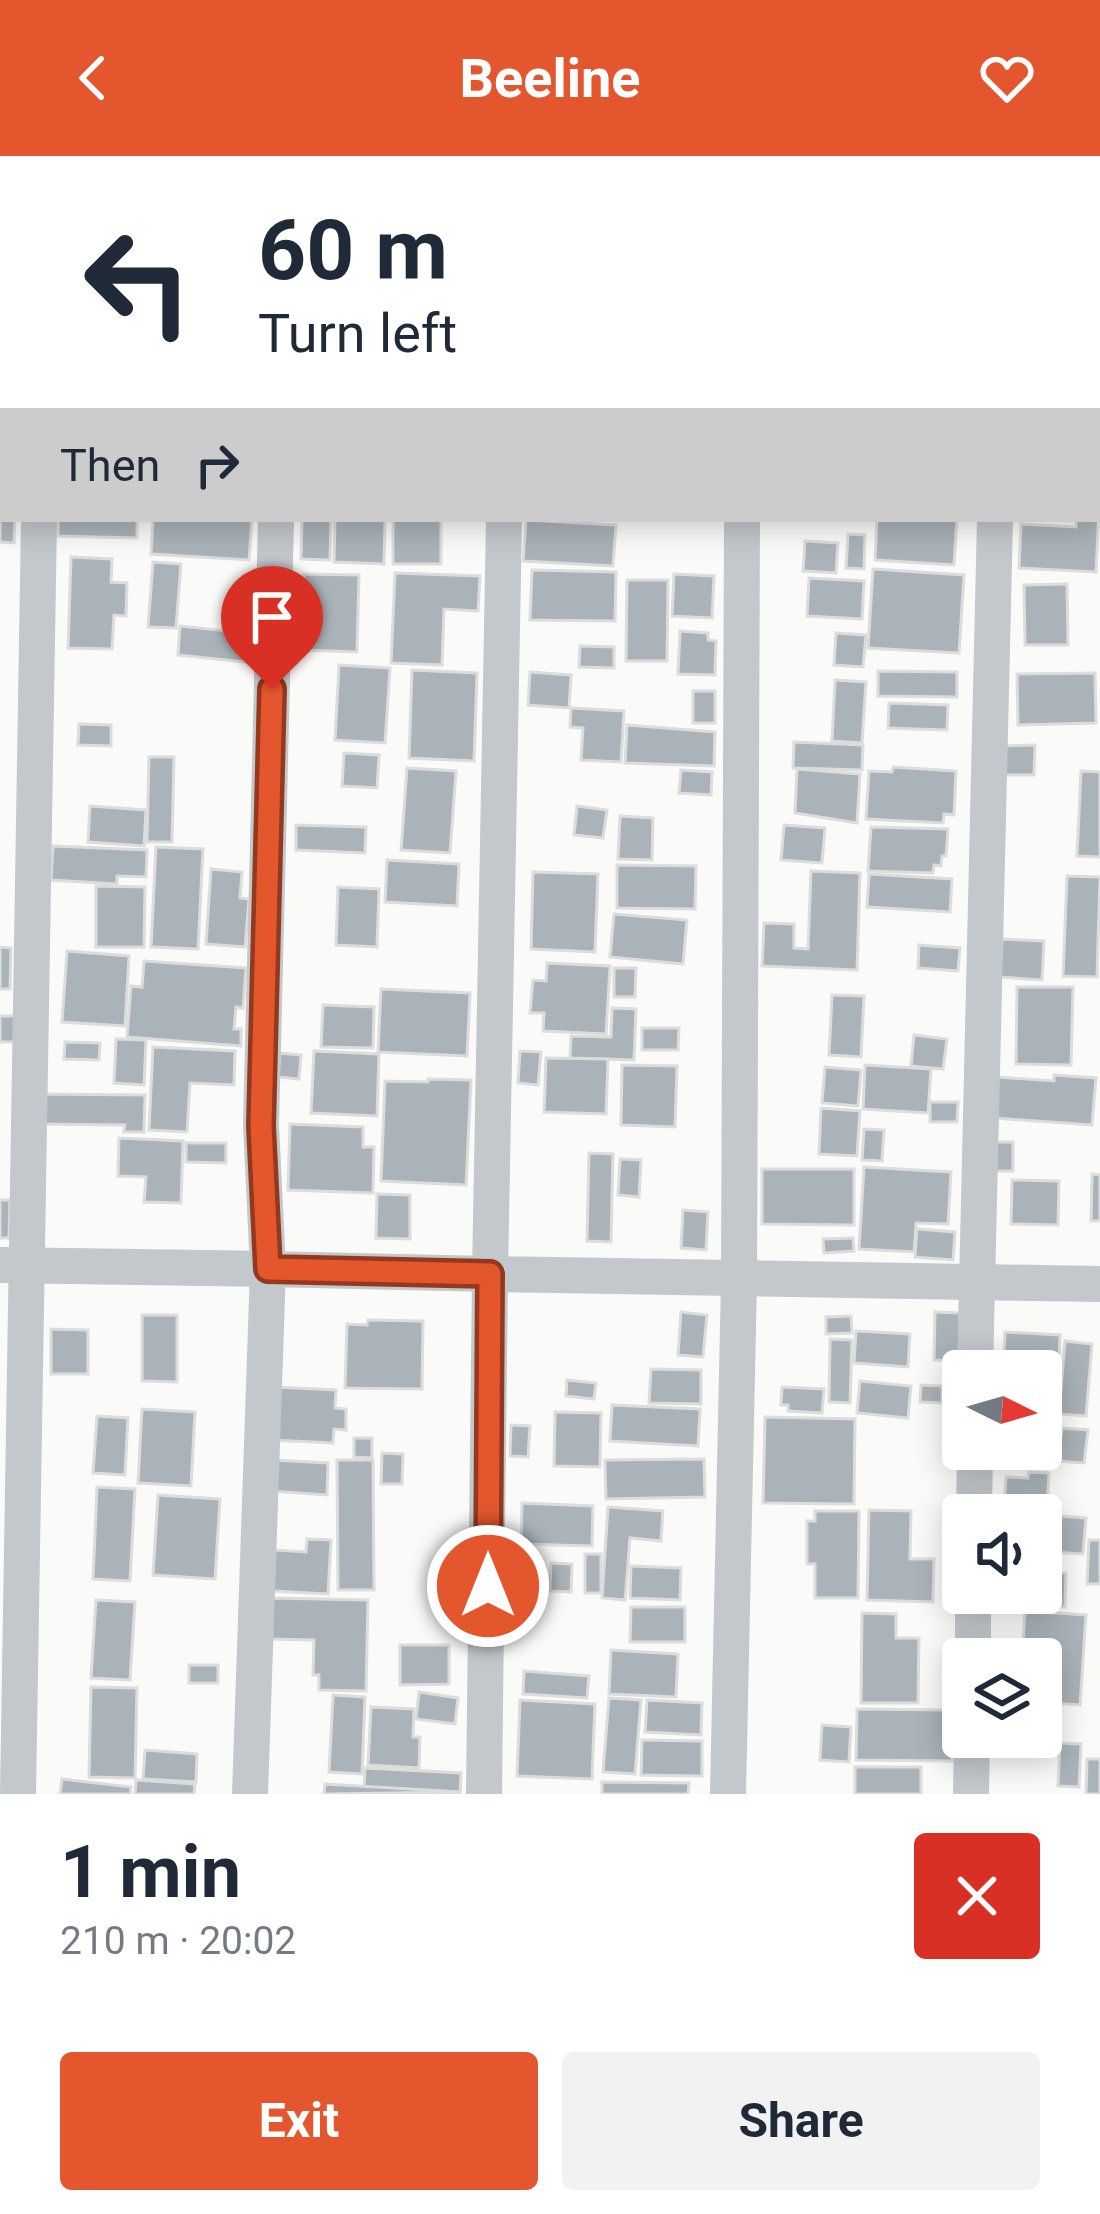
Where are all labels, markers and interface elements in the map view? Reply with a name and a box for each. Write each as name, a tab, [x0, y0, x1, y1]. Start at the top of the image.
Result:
icon: back	[60, 45, 126, 111]
icon: heart	[974, 45, 1040, 111]
text: Beeline	[460, 47, 640, 110]
text: 60 m	[258, 201, 448, 300]
icon: left	[60, 204, 216, 360]
text: Turn left	[258, 302, 457, 365]
icon: right	[184, 432, 250, 498]
text: Then	[60, 439, 160, 492]
pin	[221, 566, 323, 689]
icon: arrive	[239, 584, 305, 650]
north arrow	[942, 1350, 1062, 1470]
map controls	[942, 1350, 1062, 1758]
button: sound	[942, 1494, 1062, 1614]
position arrow	[425, 1523, 551, 1649]
button: layers	[942, 1638, 1062, 1758]
text: 1 min	[60, 1830, 241, 1915]
button: close	[914, 1833, 1040, 1959]
text: 210 m · 20:02	[60, 1918, 296, 1964]
button: Exit	[60, 2052, 538, 2190]
button: Share	[562, 2052, 1040, 2190]

